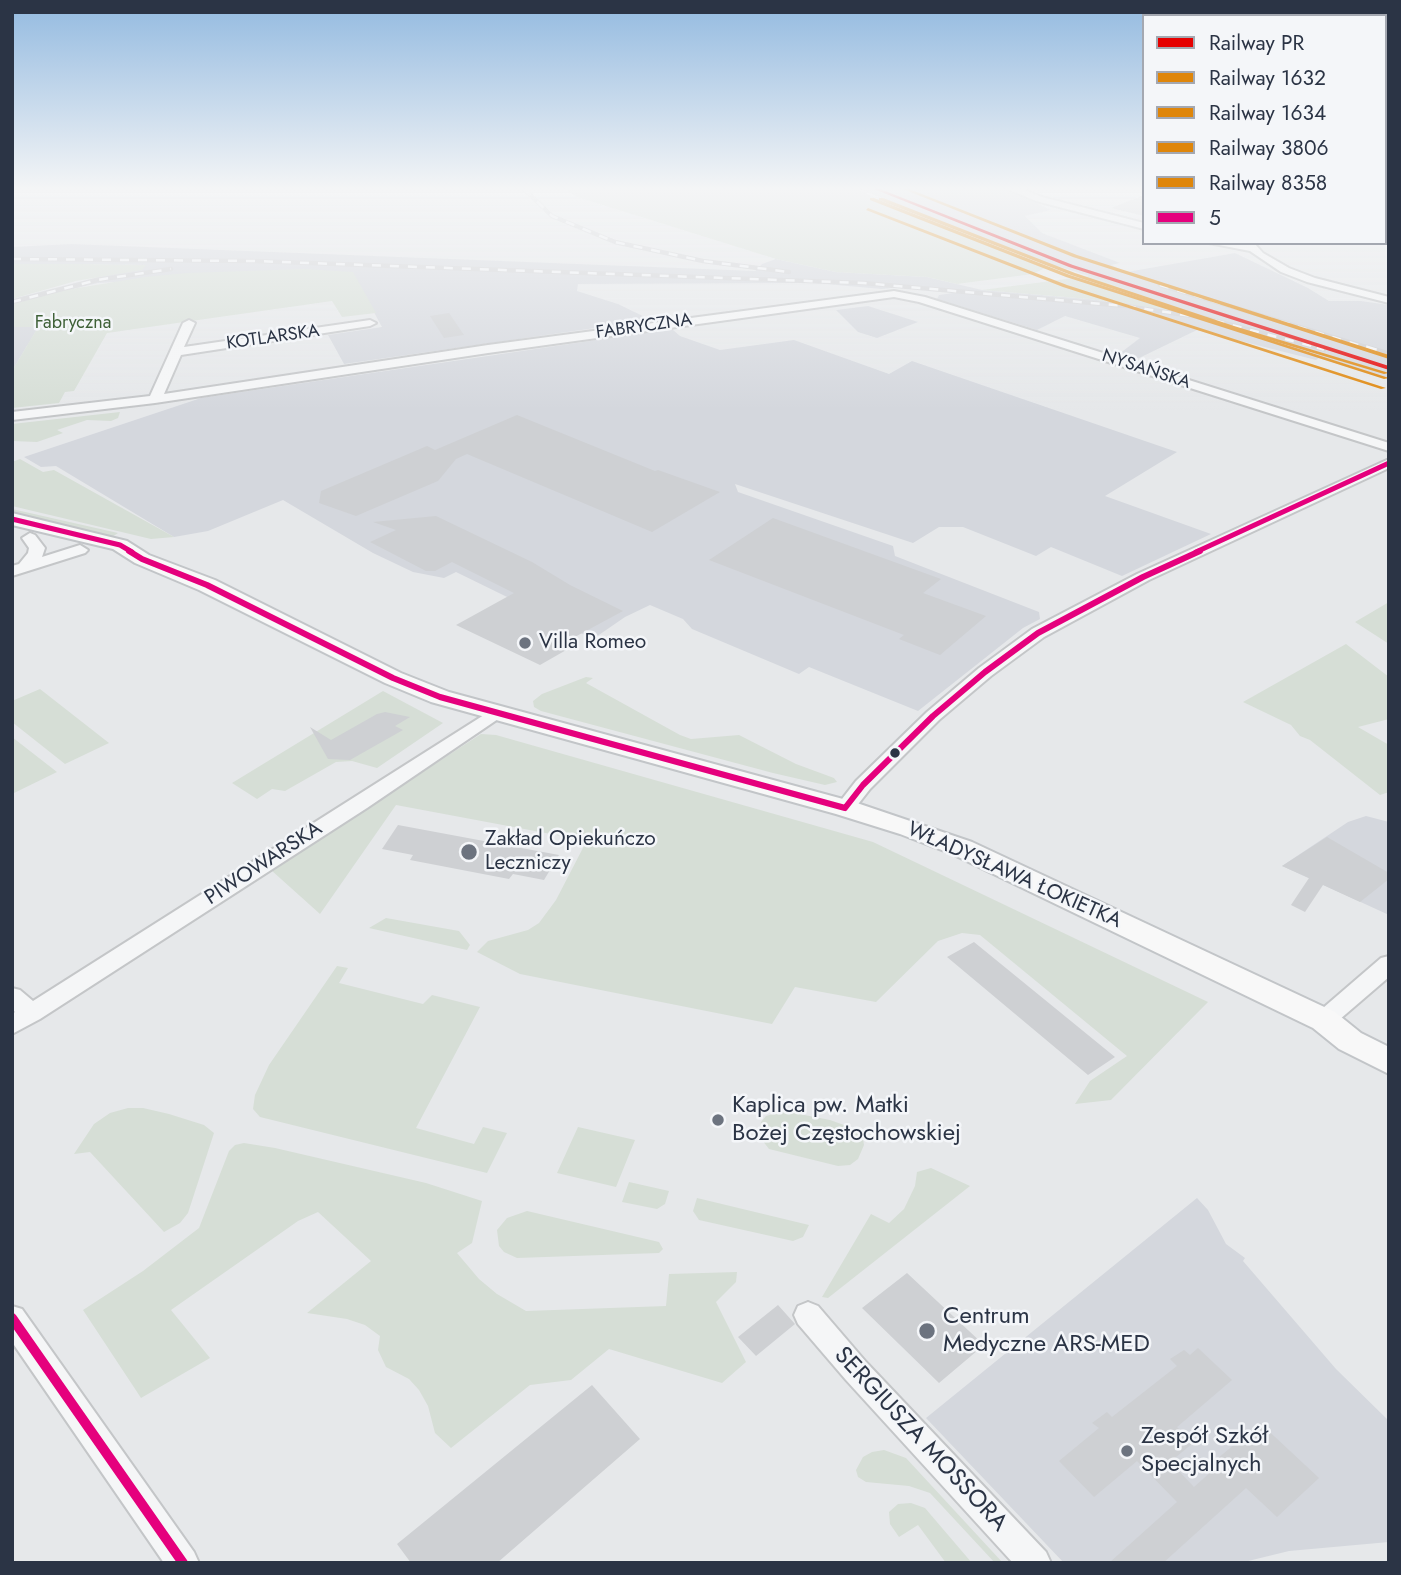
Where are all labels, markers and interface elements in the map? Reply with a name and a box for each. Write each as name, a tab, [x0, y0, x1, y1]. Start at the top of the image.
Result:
legend	[1142, 14, 1387, 245]
text: Railway PR	[1209, 28, 1304, 58]
text: Railway 1632	[1209, 63, 1326, 93]
text: Railway 1634	[1209, 98, 1326, 128]
text: Railway 3806	[1209, 133, 1329, 163]
text: Railway 8358	[1209, 168, 1327, 198]
text: 5	[1209, 203, 1221, 233]
street label: FABRYCZNA	[595, 310, 693, 344]
park label: Fabryczna	[35, 313, 111, 335]
street label: KOTLARSKA	[225, 321, 321, 355]
street label: NYSAŃSKA	[1099, 346, 1193, 394]
place label: Villa Romeo	[539, 630, 646, 656]
marker: Villa Romeo	[517, 635, 533, 651]
unlabelled marker	[888, 746, 902, 760]
street label: PIWOWARSKA	[201, 817, 327, 911]
street label: WŁADYSŁAWA ŁOKIETKA	[903, 817, 1125, 935]
place label: Zakład Opiekuńczo Leczniczy	[485, 827, 656, 877]
marker: Zakład Opiekuńczo Leczniczy	[459, 842, 479, 862]
place label: Kaplica pw. Matki Bożej Częstochowskiej	[732, 1092, 961, 1148]
marker: Kaplica pw. Matki Bożej Częstochowskiej	[710, 1112, 726, 1128]
place label: Centrum Medyczne ARS-MED	[943, 1303, 1150, 1359]
marker: Centrum Medyczne ARS-MED	[917, 1321, 937, 1341]
street label: SERGIUSZA MOSSORA	[827, 1342, 1013, 1538]
place label: Zespół Szkół Specjalnych	[1141, 1423, 1268, 1479]
marker: Zespół Szkół Specjalnych	[1119, 1443, 1135, 1459]

